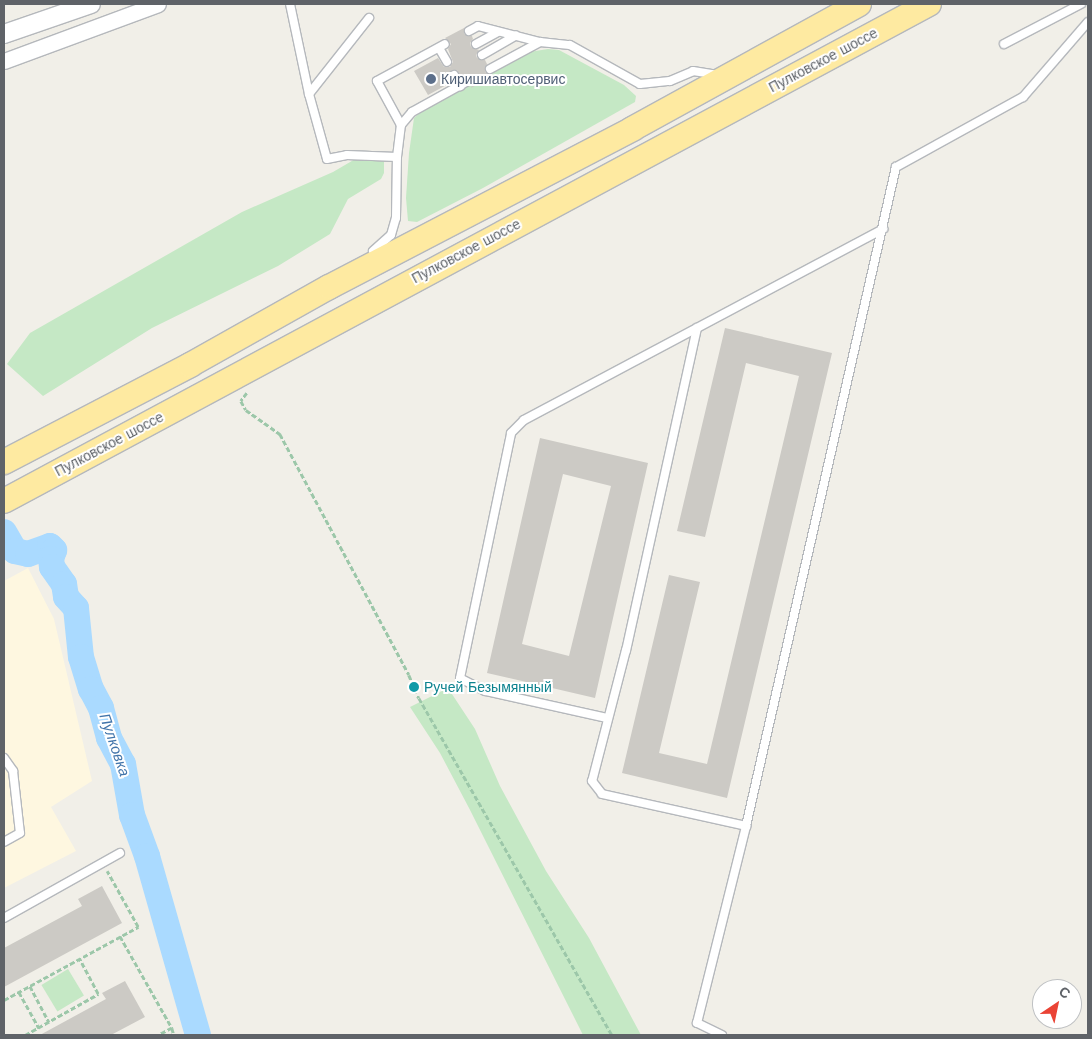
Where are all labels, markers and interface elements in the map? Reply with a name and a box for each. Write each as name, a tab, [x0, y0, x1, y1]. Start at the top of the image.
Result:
street label: Пулковское шоссе	[766, 24, 880, 96]
place label: Киришиавтосервис	[441, 71, 565, 87]
marker: Киришиавтосервис	[425, 73, 437, 85]
street label: Пулковское шоссе	[409, 215, 523, 287]
street label: Пулковское шоссе	[52, 408, 166, 480]
place label: Ручей Безымянный	[424, 679, 552, 695]
marker: Ручей Безымянный	[408, 681, 420, 693]
water label: Пулковка	[95, 711, 133, 779]
north arrow	[1032, 979, 1082, 1029]
text: С	[1056, 983, 1073, 1002]

